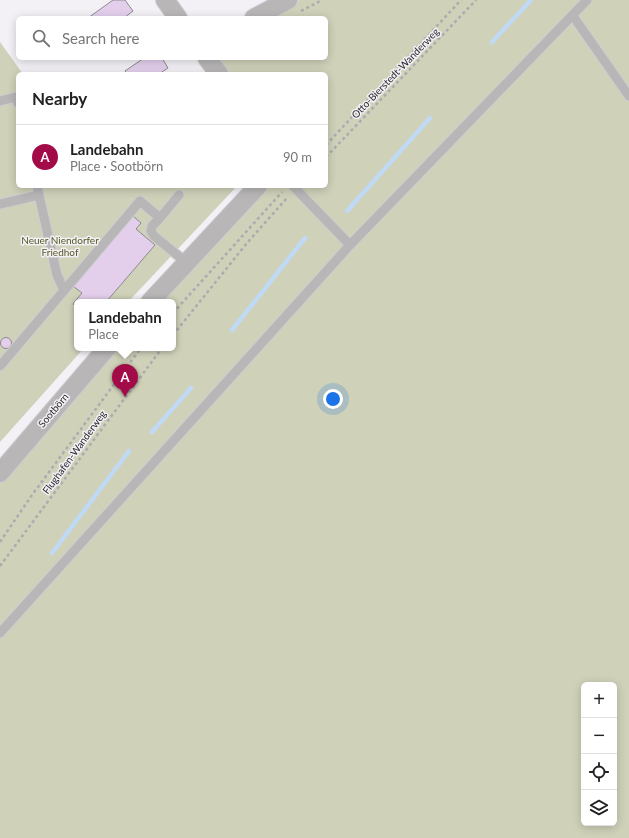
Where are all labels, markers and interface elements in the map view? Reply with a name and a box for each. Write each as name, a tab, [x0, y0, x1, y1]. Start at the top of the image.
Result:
search box	[16, 16, 328, 60]
street label: Otto-Bierstedt-Wanderweg	[349, 25, 441, 121]
icon: search	[30, 27, 52, 49]
text: Search here	[62, 29, 139, 47]
text: Nearby	[32, 88, 87, 109]
text: Landebahn	[70, 140, 143, 158]
text: A	[40, 149, 50, 165]
text: 90 m	[283, 149, 312, 165]
text: Place · Sootbörn	[70, 158, 163, 174]
park label: Neuer Niendorfer Friedhof	[21, 234, 99, 258]
popup	[74, 299, 176, 351]
text: Landebahn	[88, 308, 162, 326]
text: Place	[88, 326, 119, 342]
pin: A	[112, 364, 138, 397]
your location	[323, 389, 343, 409]
street label: Sootbörn	[35, 391, 71, 429]
street label: Flughafen-Wanderweg	[40, 408, 108, 496]
map controls	[581, 682, 617, 826]
button: +	[581, 682, 617, 718]
button: −	[581, 718, 617, 754]
button: locate	[581, 754, 617, 790]
button: layers	[581, 790, 617, 826]

